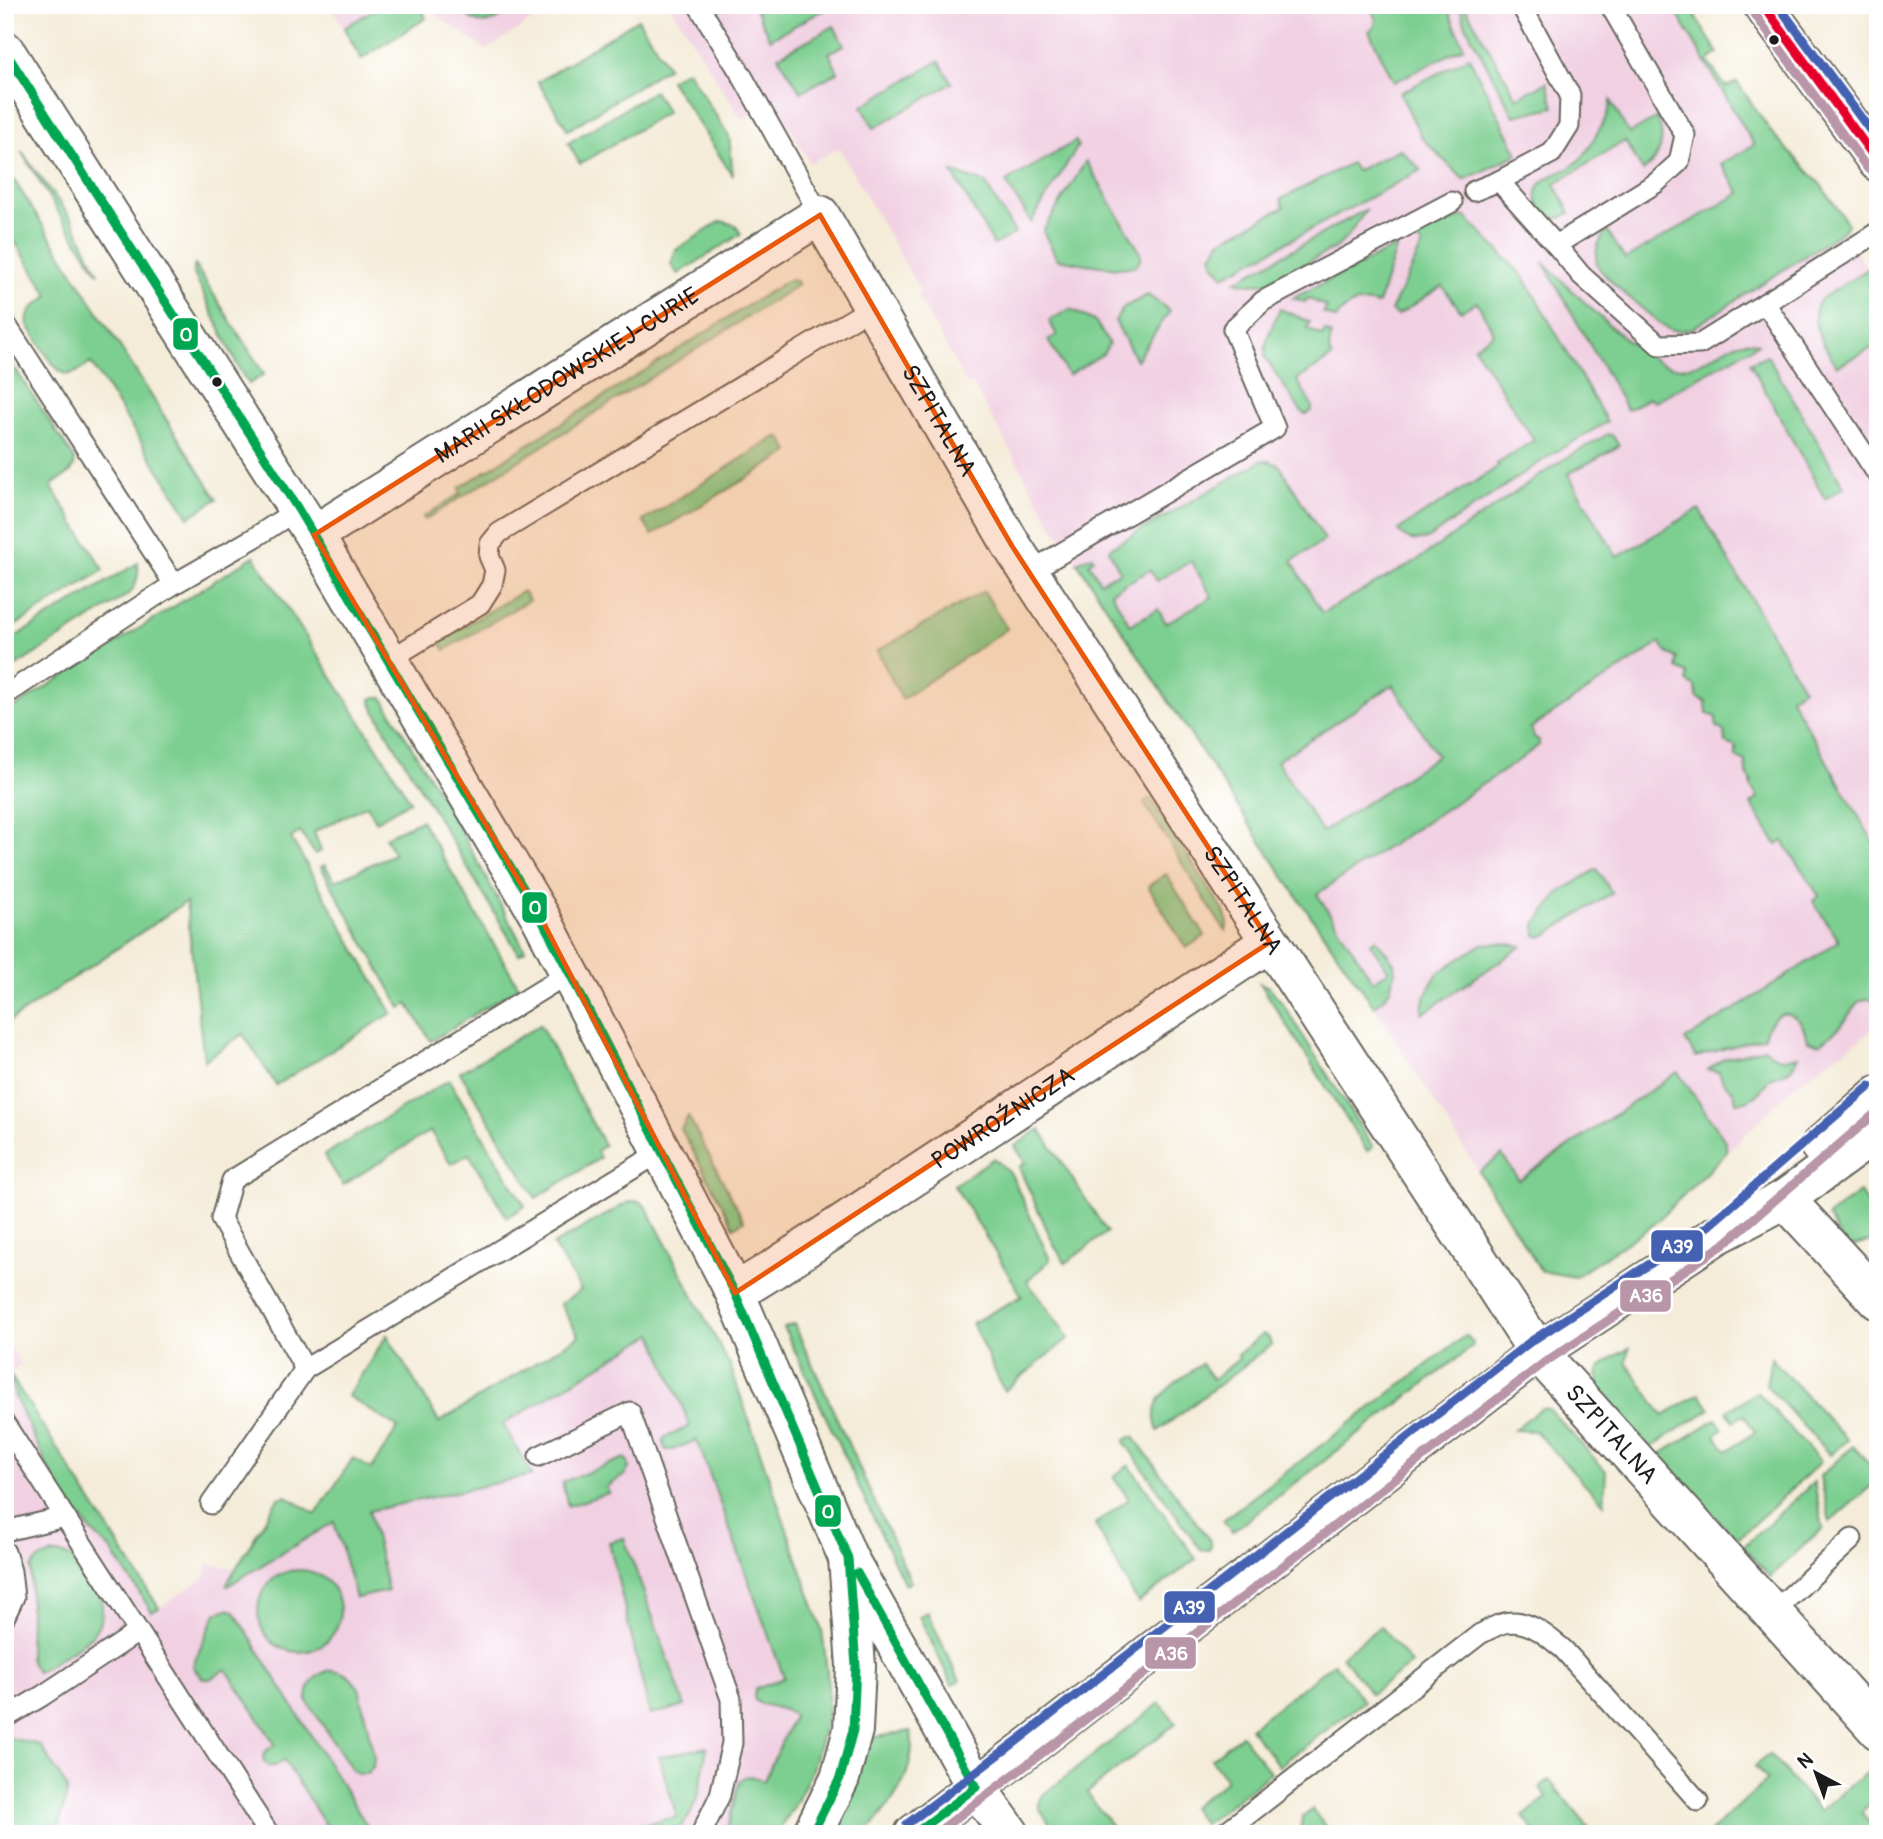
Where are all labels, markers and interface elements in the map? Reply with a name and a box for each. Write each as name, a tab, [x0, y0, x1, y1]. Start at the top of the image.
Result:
unlabelled marker	[1767, 33, 1781, 47]
street label: MARII SKŁODOWSKIEJ-CURIE	[429, 281, 704, 470]
line badge: 0	[172, 317, 199, 351]
text: 0	[180, 323, 193, 347]
street label: SZPITALNA	[895, 359, 983, 481]
unlabelled marker	[210, 375, 224, 389]
street label: SZPITALNA	[1197, 840, 1289, 960]
line badge: 0	[521, 891, 548, 924]
text: 0	[529, 896, 542, 920]
street label: POWROŹNICZA	[926, 1060, 1080, 1175]
line badge: A39	[1650, 1229, 1704, 1263]
text: A39	[1661, 1235, 1694, 1259]
line badge: A36	[1619, 1279, 1672, 1313]
text: A36	[1629, 1284, 1663, 1308]
street label: SZPITALNA	[1559, 1378, 1664, 1490]
line badge: 0	[814, 1494, 842, 1528]
text: 0	[822, 1500, 835, 1524]
line badge: A39	[1163, 1590, 1216, 1624]
text: A39	[1173, 1596, 1206, 1620]
line badge: A36	[1144, 1636, 1197, 1670]
text: A36	[1154, 1642, 1188, 1666]
north arrow	[1782, 1738, 1852, 1808]
text: N	[1793, 1748, 1818, 1774]

